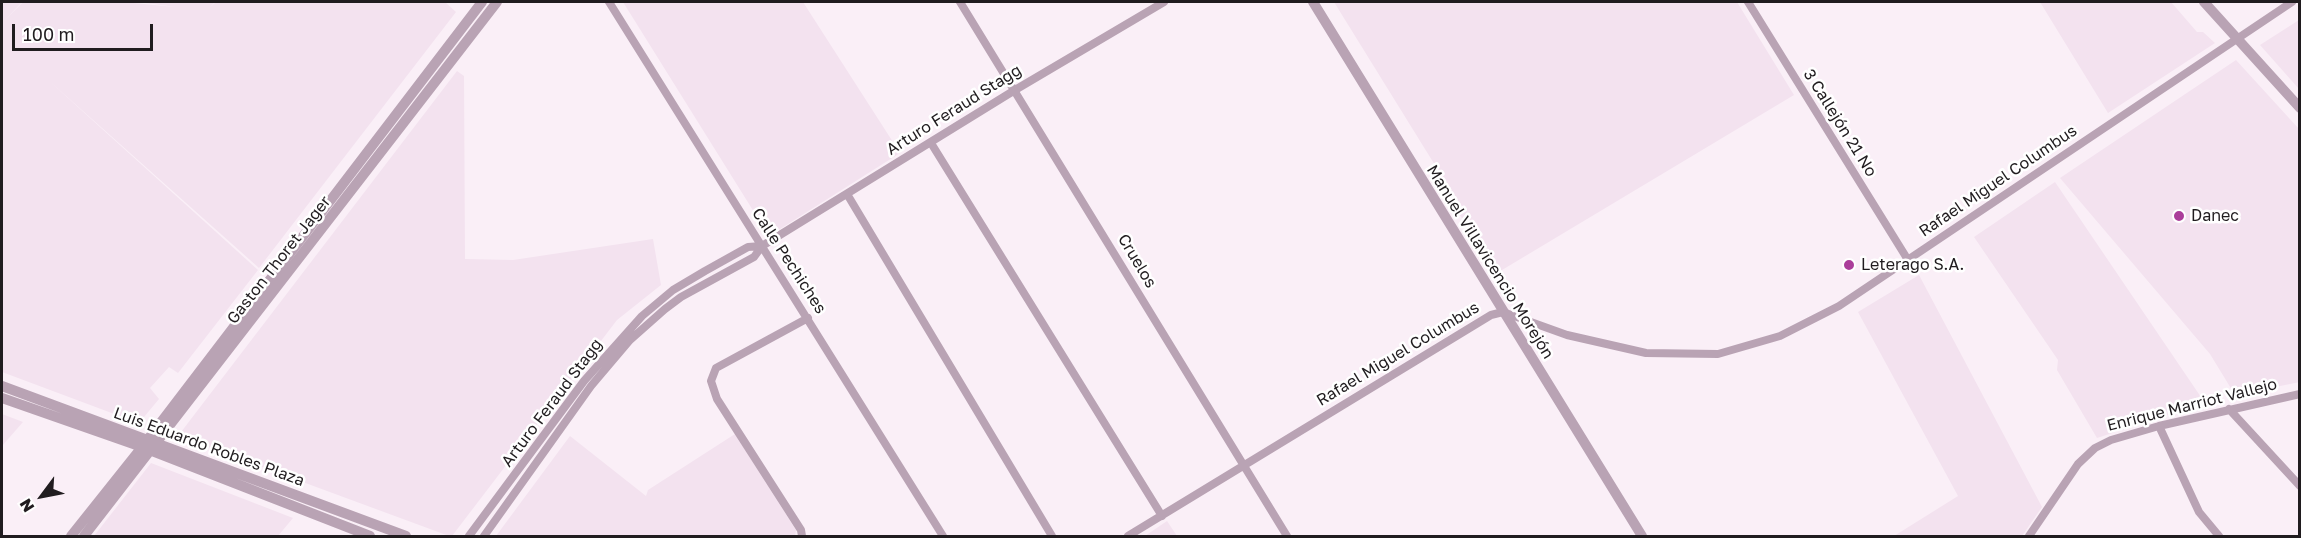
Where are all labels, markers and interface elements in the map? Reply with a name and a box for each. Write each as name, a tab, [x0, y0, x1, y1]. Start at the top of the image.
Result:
scale bar	[15, 12, 156, 50]
text: 100 m	[23, 23, 74, 45]
street label: Arturo Feraud Stagg	[883, 61, 1025, 159]
street label: 3 Callejón 21 No	[1799, 66, 1881, 180]
street label: Rafael Miguel Columbus	[1915, 121, 2081, 241]
street label: Manuel Villavicencio Morejón	[1422, 162, 1558, 362]
street label: Gaston Thoret Jager	[223, 192, 335, 328]
street label: Calle Pechiches	[748, 205, 830, 317]
place label: Danec	[2191, 206, 2239, 226]
marker: Danec	[2172, 209, 2186, 223]
street label: Cruelos	[1114, 231, 1160, 291]
place label: Leterago S.A.	[1861, 255, 1964, 275]
marker: Leterago S.A.	[1842, 258, 1856, 272]
street label: Rafael Miguel Columbus	[1313, 298, 1483, 410]
street label: Arturo Feraud Stagg	[498, 335, 606, 471]
street label: Enrique Marriot Vallejo	[2105, 375, 2279, 435]
street label: Luis Eduardo Robles Plaza	[111, 403, 307, 491]
north arrow	[12, 466, 72, 526]
text: N	[15, 495, 38, 516]

